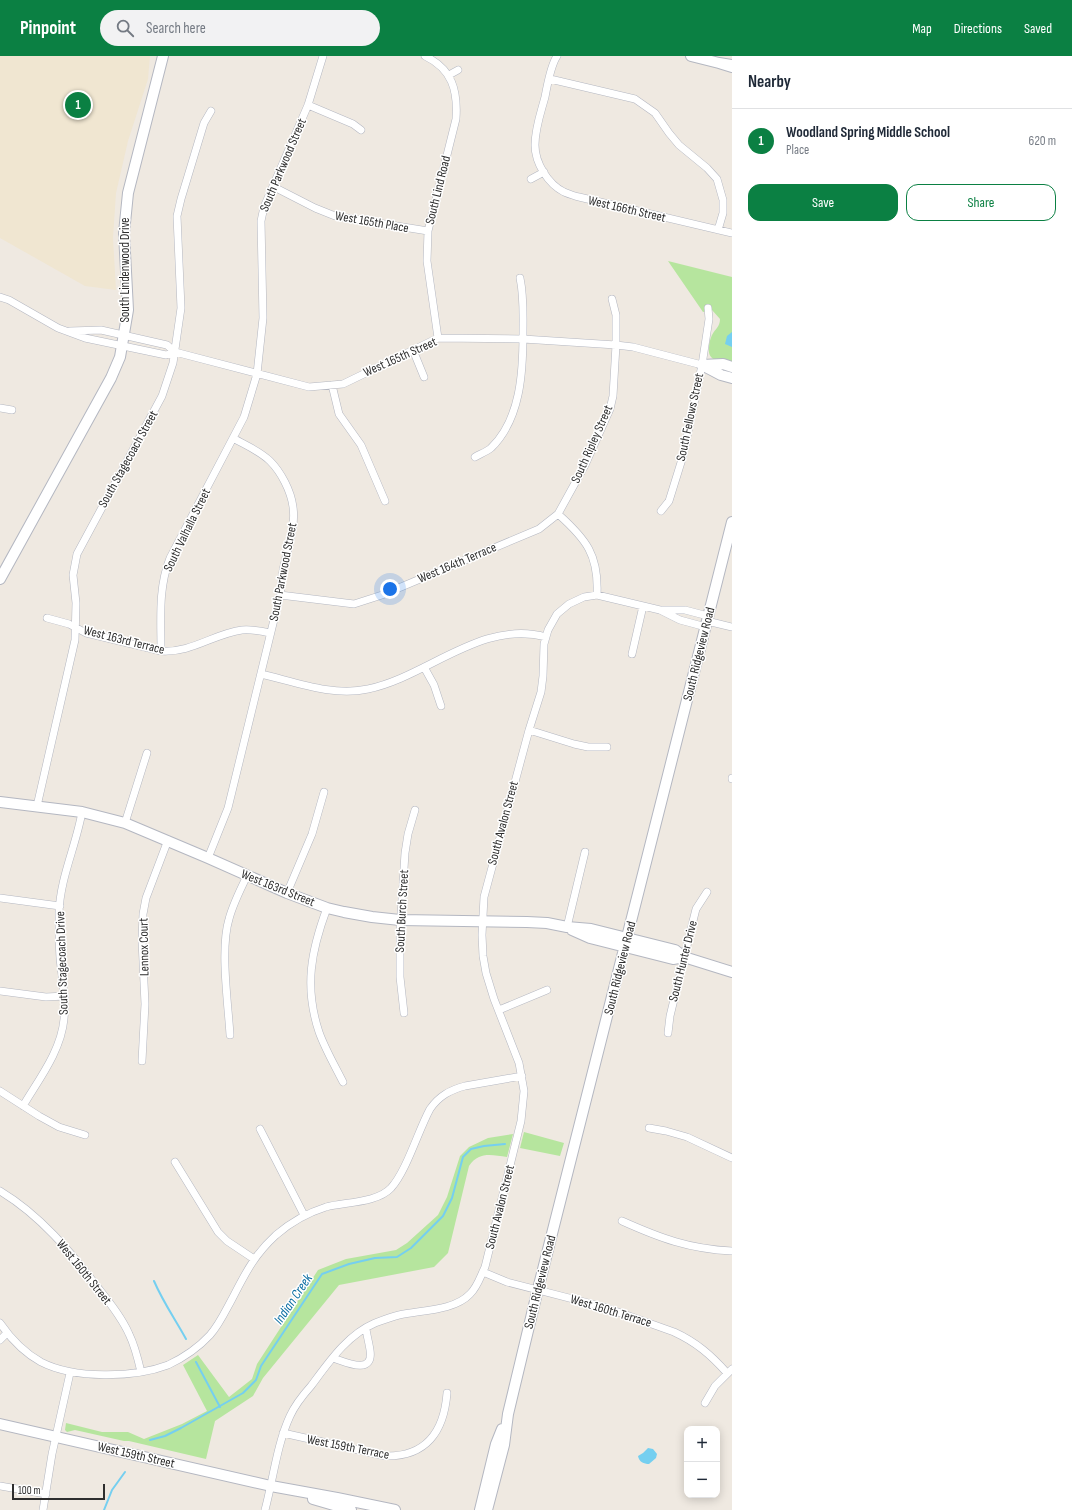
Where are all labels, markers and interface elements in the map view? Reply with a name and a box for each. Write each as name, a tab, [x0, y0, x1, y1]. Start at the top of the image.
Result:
search box	[100, 10, 380, 46]
text: Pinpoint	[20, 17, 76, 40]
icon: search	[114, 17, 136, 39]
text: Search here	[146, 19, 206, 38]
text: Map	[912, 20, 932, 37]
text: Directions	[954, 20, 1002, 37]
text: Saved	[1024, 20, 1052, 37]
text: Nearby	[748, 72, 791, 92]
pin: 1	[65, 90, 91, 120]
street label: South Parkwood Street	[256, 116, 310, 214]
text: Woodland Spring Middle School	[786, 123, 950, 142]
text: 1	[758, 133, 764, 149]
text: 620 m	[1029, 133, 1056, 149]
text: Place	[786, 142, 809, 158]
street label: South Lind Road	[422, 154, 454, 226]
button: Save	[748, 184, 898, 221]
button: Share	[906, 184, 1056, 221]
street label: West 166th Street	[587, 192, 667, 226]
street label: West 165th Place	[334, 208, 410, 236]
street label: South Lindenwood Drive	[117, 217, 133, 323]
street label: West 165th Street	[361, 334, 439, 380]
street label: South Fellows Street	[673, 371, 707, 462]
street label: South Ripley Street	[568, 402, 616, 486]
street label: South Stagecoach Street	[95, 408, 161, 510]
street label: South Valhalla Street	[160, 486, 214, 574]
street label: South Parkwood Street	[266, 521, 300, 623]
street label: West 164th Terrace	[415, 539, 499, 587]
your location	[380, 579, 400, 599]
street label: South Ridgeview Road	[680, 606, 718, 702]
street label: West 163rd Terrace	[82, 622, 166, 658]
street label: South Avalon Street	[484, 779, 522, 867]
street label: West 163rd Street	[239, 866, 317, 910]
street label: South Burch Street	[392, 869, 412, 953]
street label: South Stagecoach Drive	[52, 911, 72, 1015]
street label: Lennox Court	[135, 918, 153, 976]
street label: South Hunter Drive	[665, 919, 701, 1003]
street label: South Ridgeview Road	[601, 920, 639, 1016]
street label: South Avalon Street	[482, 1163, 518, 1251]
street label: South Ridgeview Road	[521, 1234, 559, 1330]
street label: West 160th Street	[53, 1236, 115, 1308]
water label: Indian Creek	[270, 1270, 316, 1327]
street label: West 160th Terrace	[568, 1291, 654, 1331]
map controls	[684, 1426, 720, 1498]
button: +	[684, 1426, 720, 1462]
street label: West 159th Terrace	[305, 1431, 391, 1463]
street label: West 159th Street	[96, 1438, 176, 1472]
button: −	[684, 1462, 720, 1498]
scale bar	[12, 1482, 105, 1501]
text: 100 m	[18, 1484, 40, 1497]

